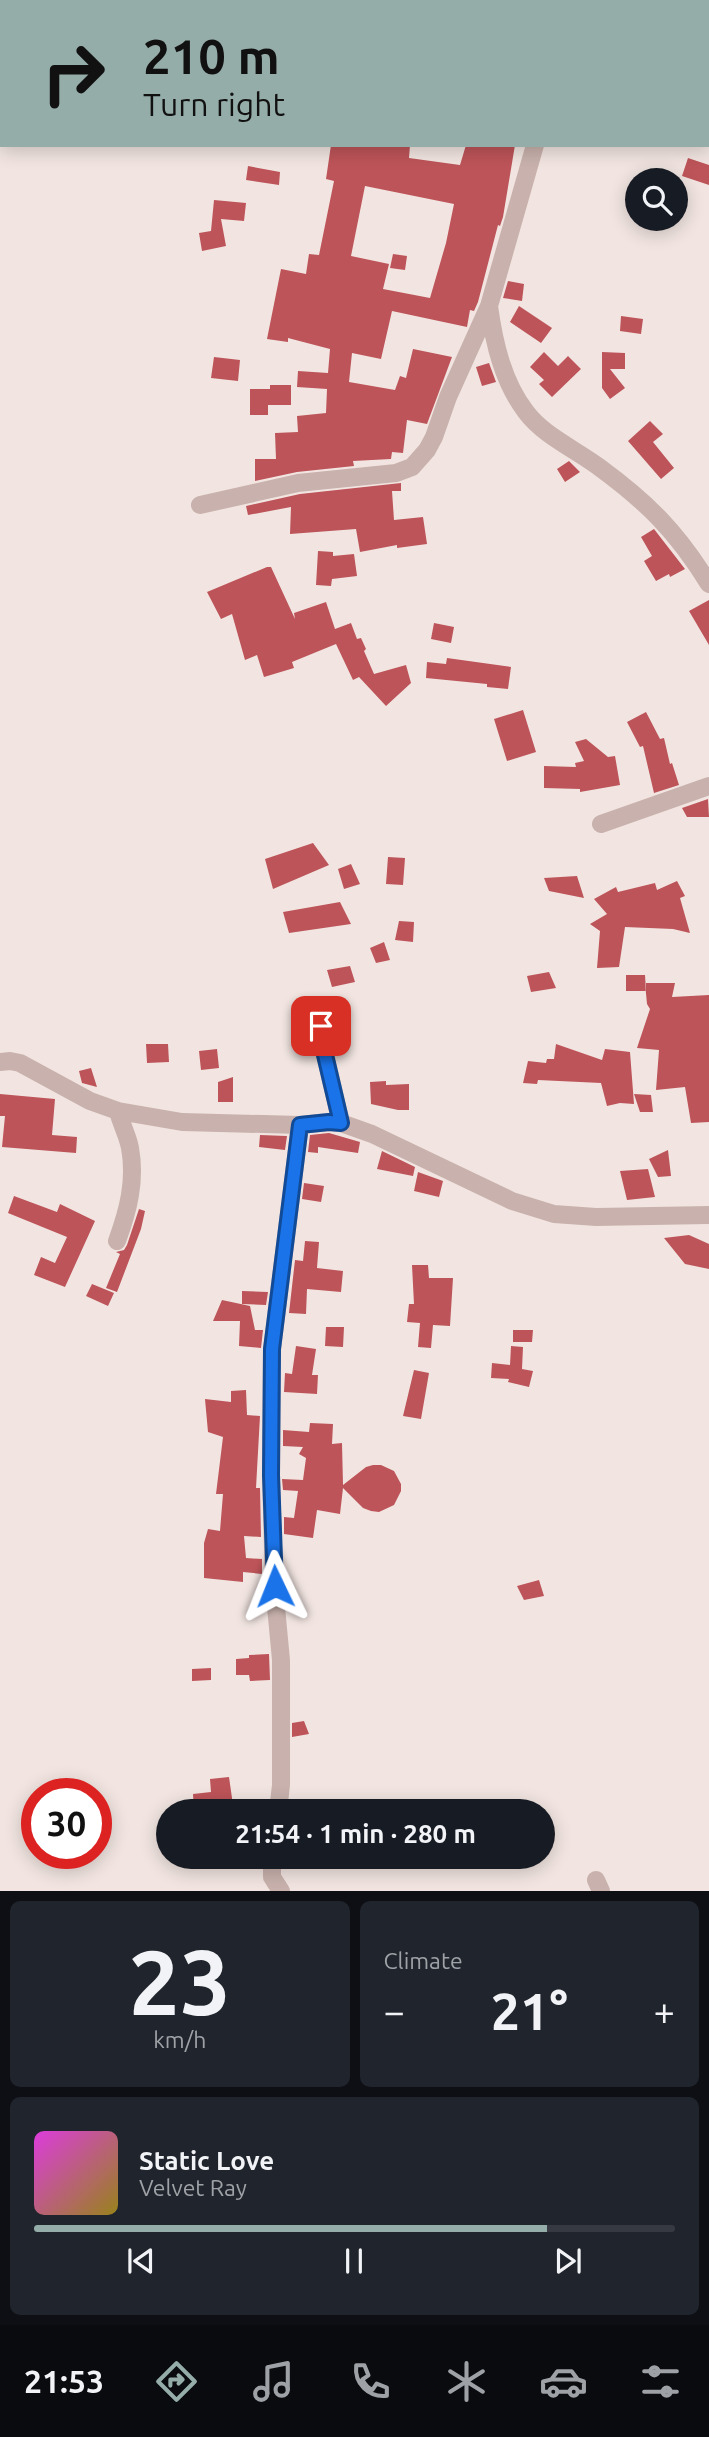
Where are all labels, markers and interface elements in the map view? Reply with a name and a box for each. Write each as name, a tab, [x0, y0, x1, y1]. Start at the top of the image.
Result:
icon: right	[28, 28, 119, 119]
text: 210 m	[143, 28, 280, 83]
text: Turn right	[143, 86, 285, 122]
map controls	[625, 168, 688, 231]
button: search	[625, 168, 688, 231]
pin	[291, 996, 351, 1056]
icon: arrive	[302, 1007, 340, 1045]
position arrow	[238, 1549, 312, 1623]
speed limit sign: 30	[21, 1778, 112, 1869]
text: 21:54 · 1 min · 280 m	[235, 1819, 476, 1848]
text: 23	[128, 1930, 231, 2032]
text: Climate	[384, 1948, 463, 1973]
text: 21°	[491, 1982, 568, 2040]
text: −	[384, 1990, 405, 2032]
text: +	[654, 1990, 675, 2032]
text: km/h	[153, 2027, 206, 2052]
text: Static Love	[139, 2146, 274, 2175]
text: Velvet Ray	[139, 2175, 247, 2200]
icon: previous	[122, 2242, 160, 2280]
icon: pause	[335, 2242, 373, 2280]
icon: next	[549, 2242, 587, 2280]
icon: directions	[152, 2357, 201, 2406]
icon: music	[249, 2357, 298, 2406]
icon: phone	[346, 2357, 395, 2406]
icon: climate	[442, 2357, 491, 2406]
icon: car	[539, 2357, 588, 2406]
icon: filters	[636, 2357, 685, 2406]
text: 21:53	[24, 2363, 104, 2399]

